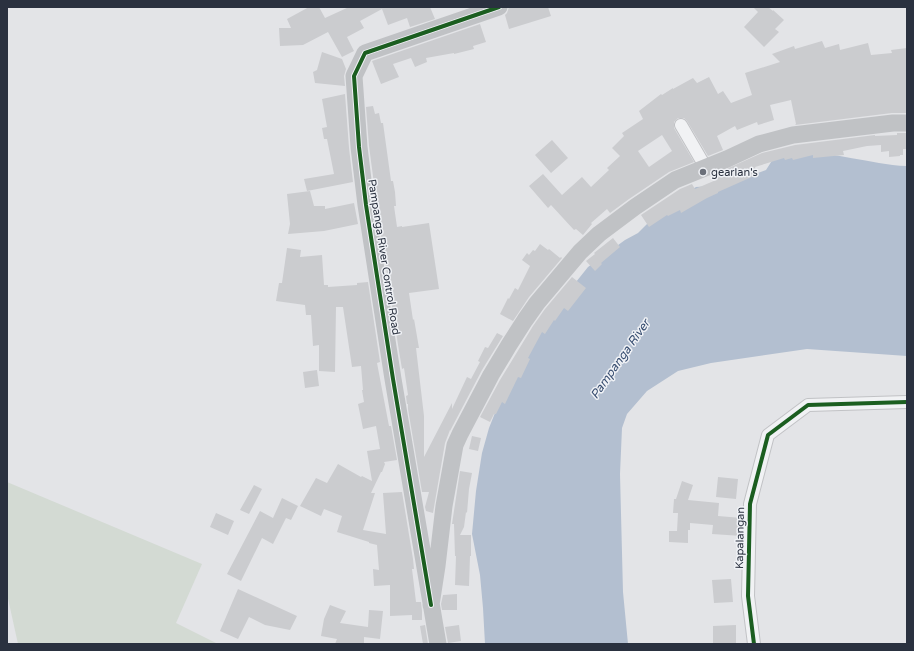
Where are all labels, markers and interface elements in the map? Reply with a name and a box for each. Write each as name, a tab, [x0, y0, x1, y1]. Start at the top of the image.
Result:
place label: gearlan's	[711, 166, 758, 179]
marker: gearlan's	[698, 167, 708, 177]
street label: Pampanga River Control Road	[365, 178, 403, 336]
water label: Pampanga River	[587, 315, 653, 401]
street label: Kapalangan	[733, 507, 747, 569]

